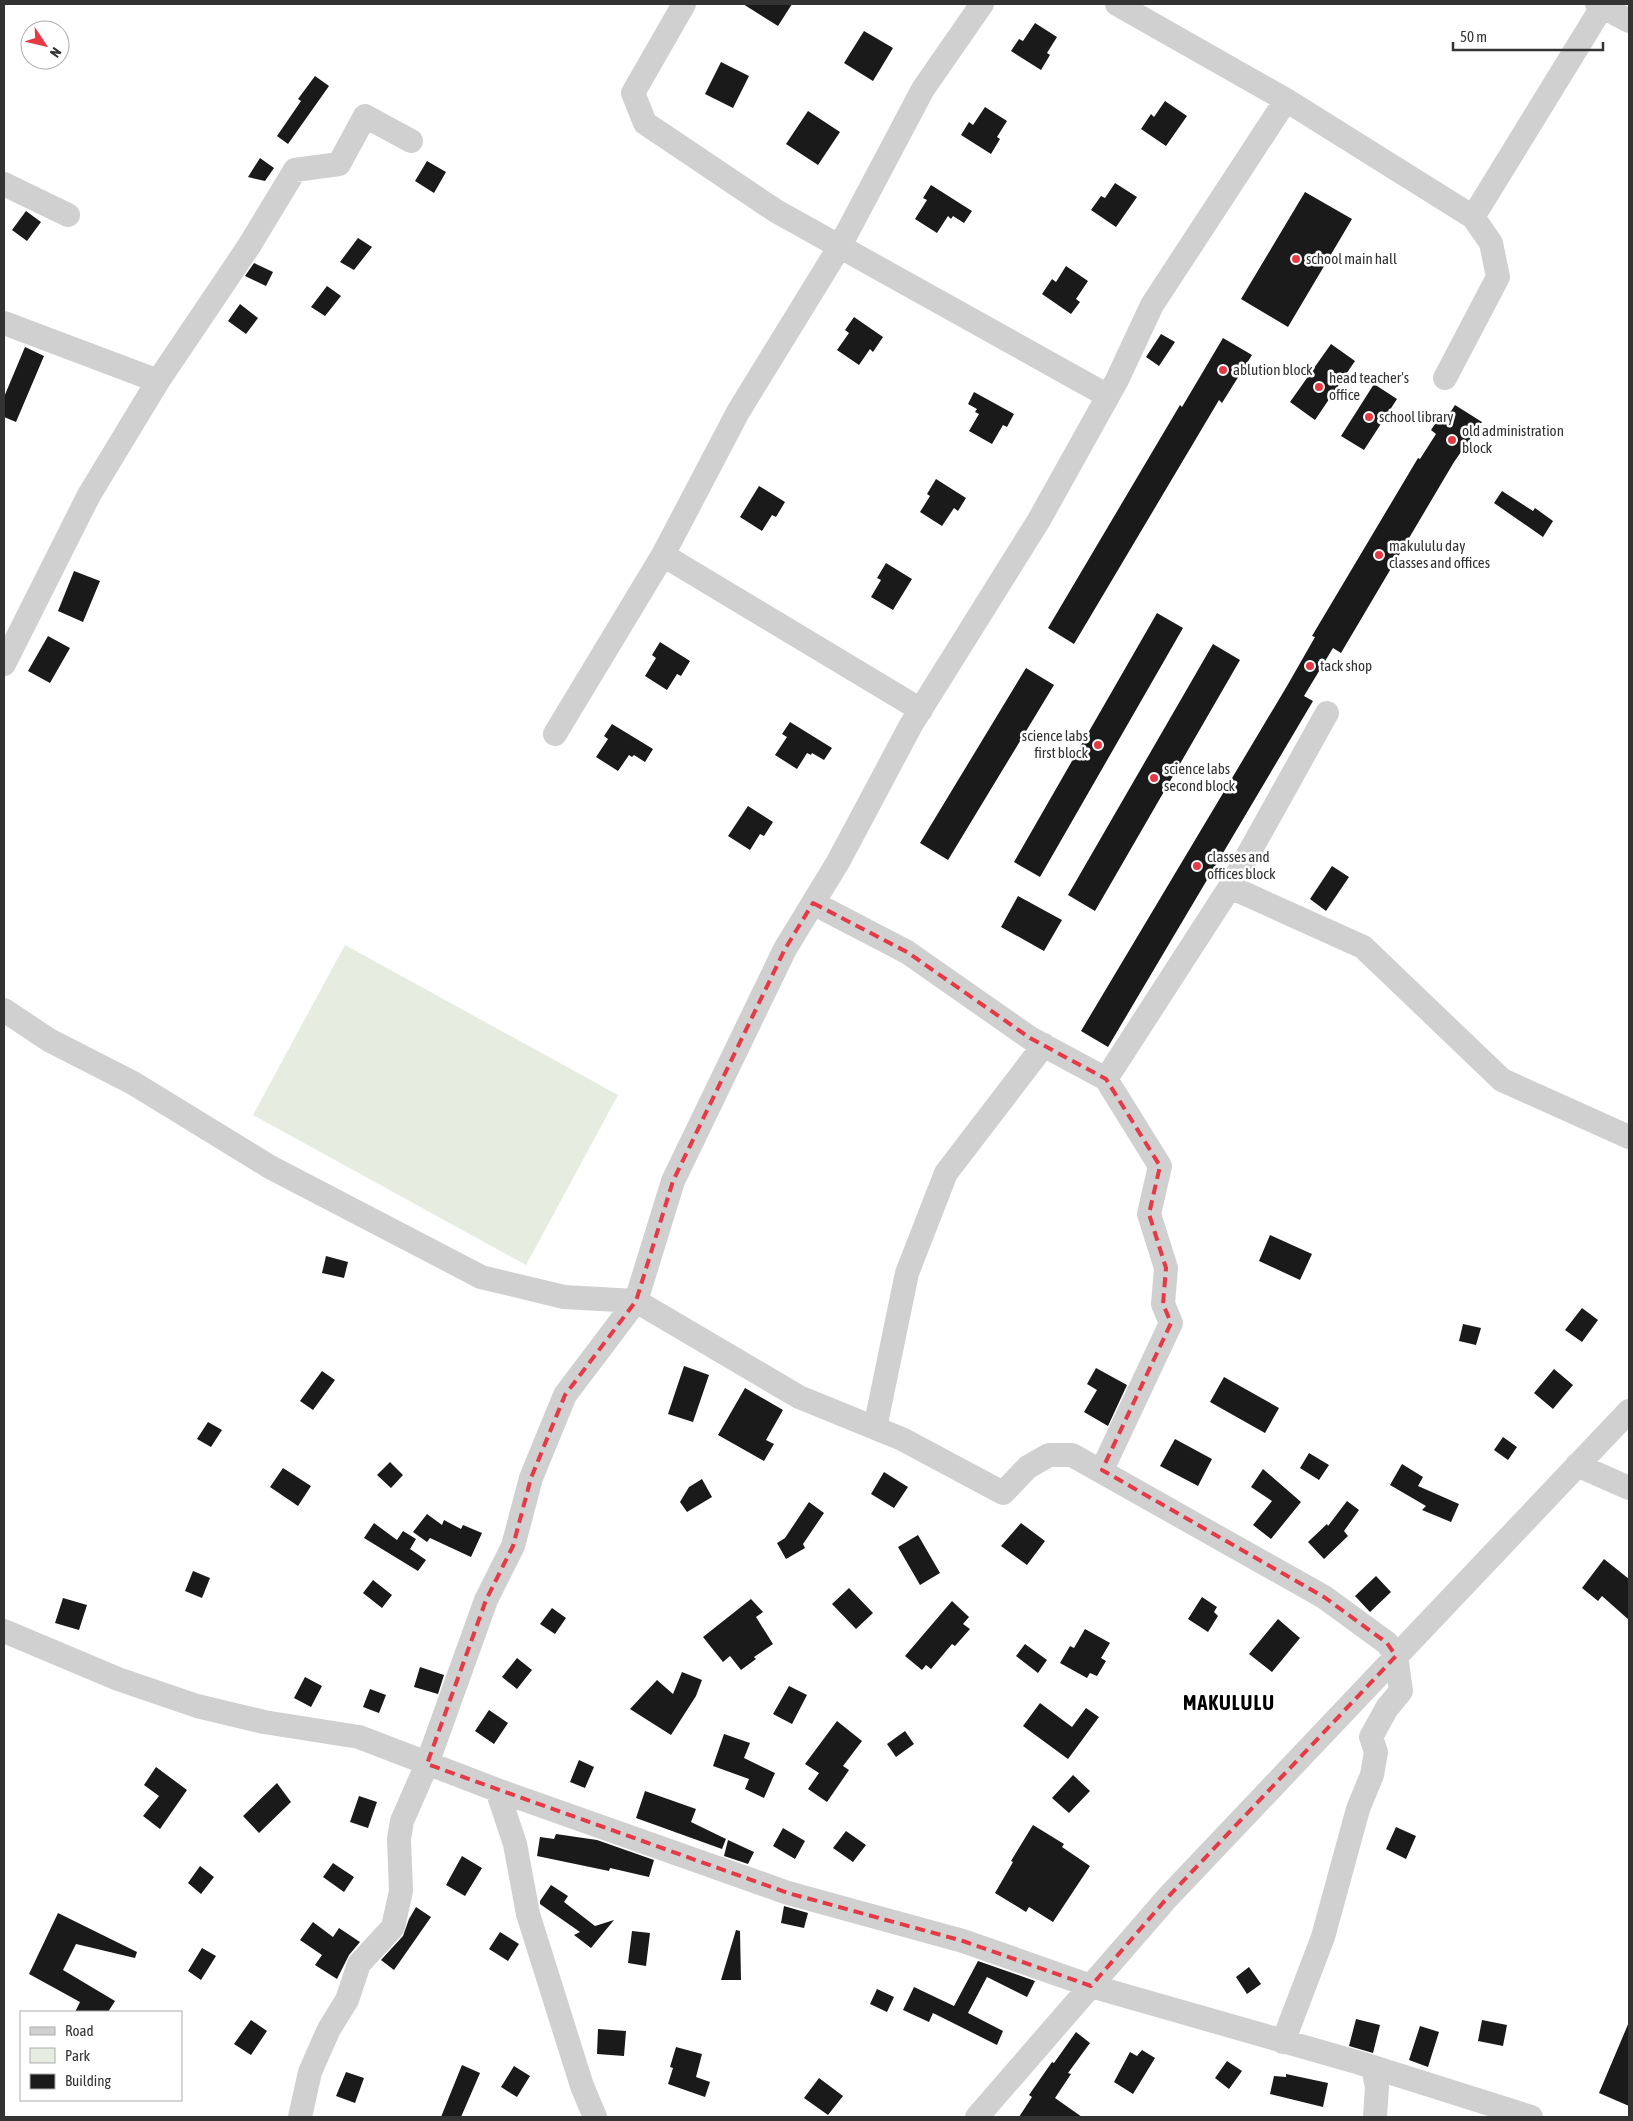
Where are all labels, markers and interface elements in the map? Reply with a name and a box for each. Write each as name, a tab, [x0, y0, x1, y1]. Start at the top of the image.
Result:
north arrow	[20, 20, 70, 70]
scale bar	[1453, 20, 1603, 52]
text: 50 m	[1460, 28, 1487, 45]
text: N	[47, 44, 65, 60]
place label: school main hall	[1306, 250, 1397, 267]
marker: school main hall	[1290, 253, 1302, 265]
place label: ablution block	[1233, 361, 1313, 378]
marker: ablution block	[1217, 364, 1229, 376]
place label: head teacher's office	[1329, 369, 1409, 403]
marker: head teacher's office	[1313, 381, 1325, 393]
place label: school library	[1379, 408, 1454, 425]
marker: school library	[1363, 411, 1375, 423]
place label: old administration block	[1462, 422, 1564, 456]
marker: old administration block	[1446, 434, 1458, 446]
place label: makululu day classes and offices	[1389, 537, 1490, 571]
marker: makululu day classes and offices	[1373, 549, 1385, 561]
place label: tack shop	[1320, 657, 1372, 674]
marker: tack shop	[1304, 660, 1316, 672]
place label: science labs first block	[1022, 727, 1088, 761]
marker: science labs first block	[1092, 739, 1104, 751]
place label: science labs second block	[1164, 760, 1236, 794]
marker: science labs second block	[1148, 772, 1160, 784]
place label: classes and offices block	[1207, 848, 1276, 882]
marker: classes and offices block	[1191, 860, 1203, 872]
district label: MAKULULU	[1183, 1691, 1275, 1714]
legend	[20, 2011, 182, 2101]
text: Road	[65, 2022, 94, 2039]
text: Park	[65, 2047, 90, 2064]
text: Building	[65, 2072, 111, 2089]

